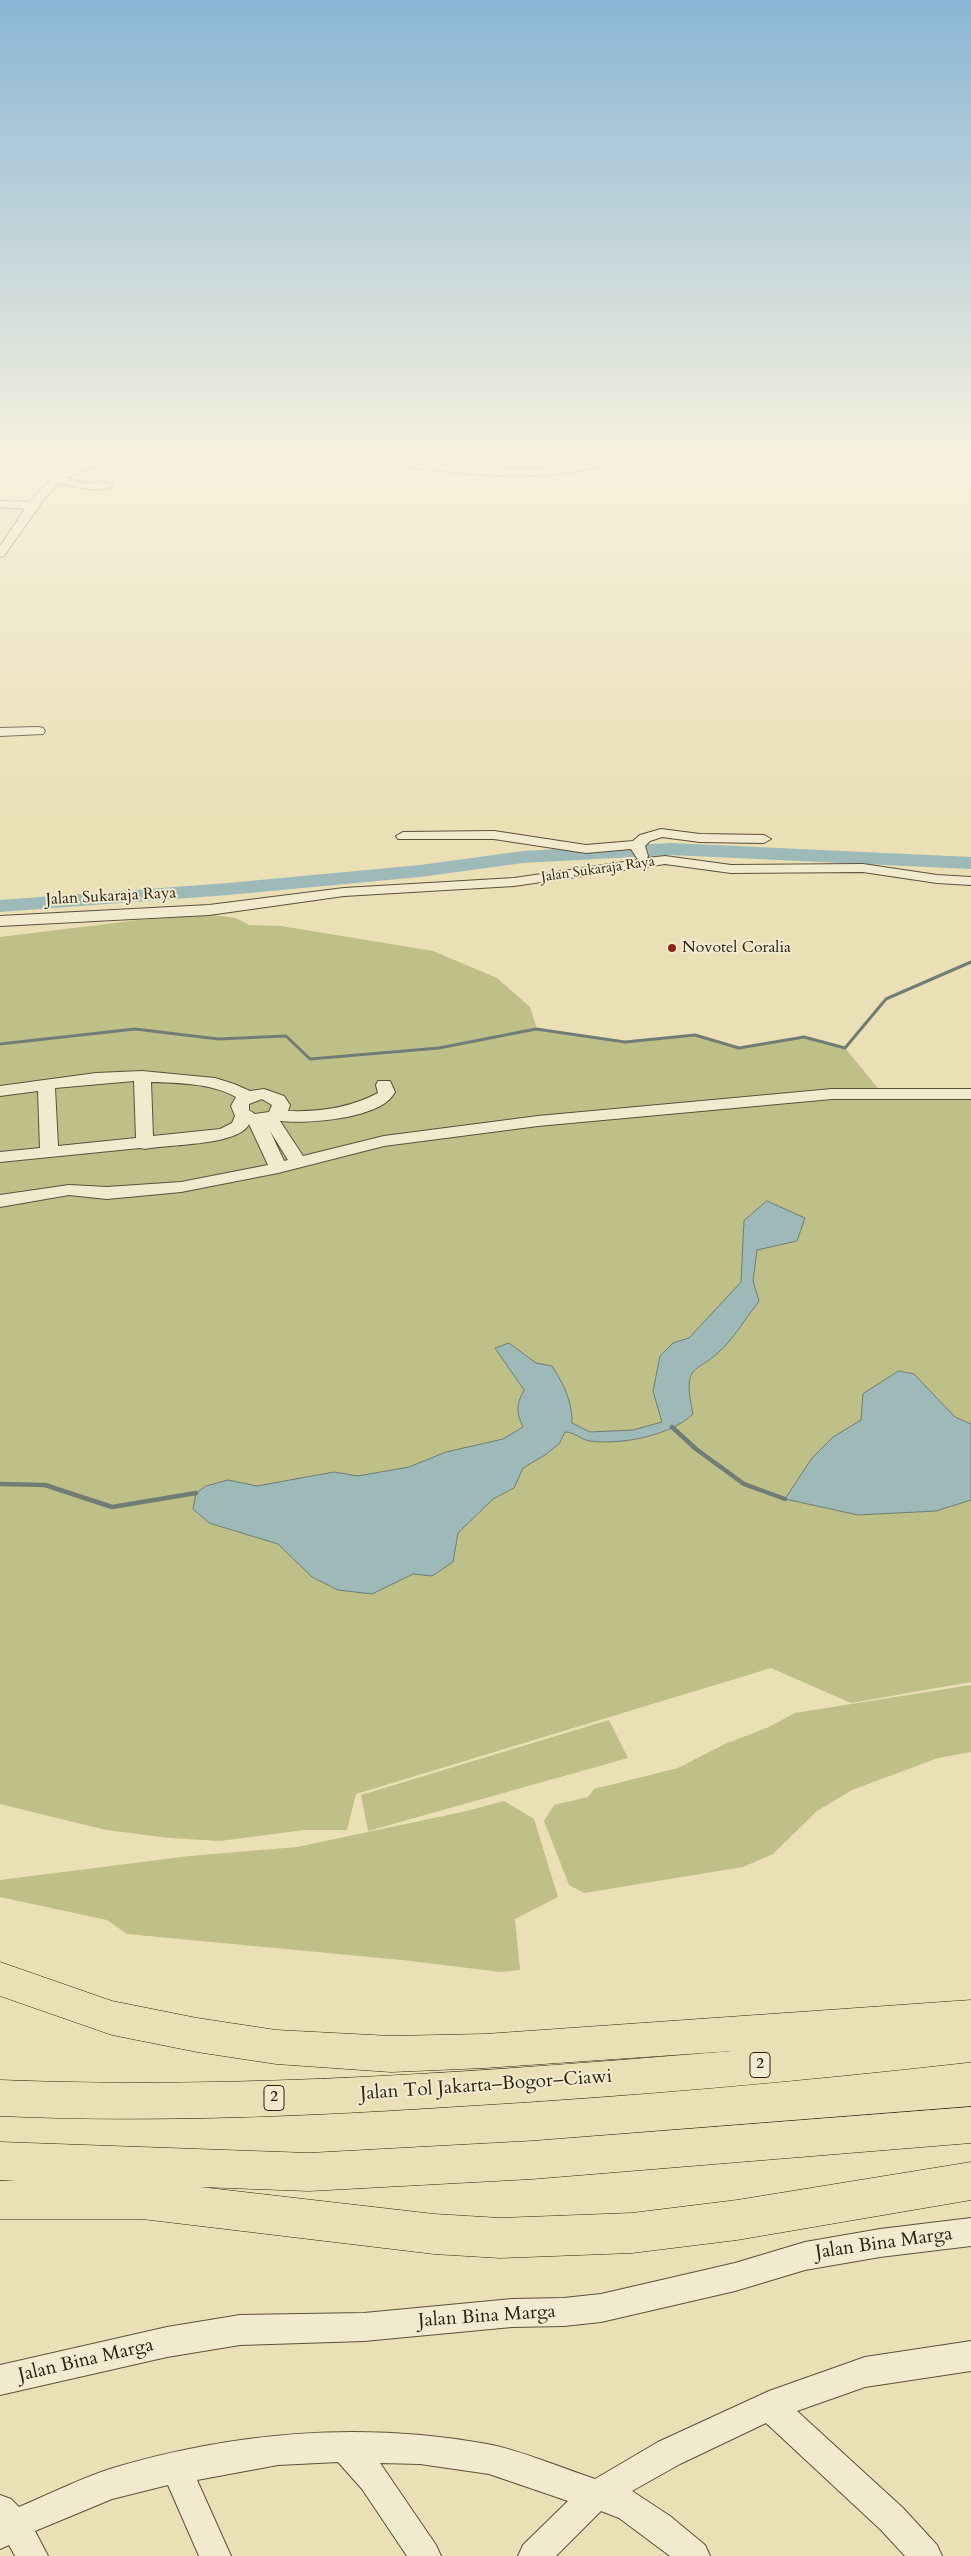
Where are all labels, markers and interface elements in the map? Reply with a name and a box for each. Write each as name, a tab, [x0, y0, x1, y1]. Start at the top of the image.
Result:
street label: Jalan Sukaraja Raya	[540, 854, 656, 886]
street label: Jalan Sukaraja Raya	[45, 884, 177, 910]
place label: Novotel Coralia	[682, 938, 791, 958]
marker: Novotel Coralia	[666, 942, 678, 954]
road number: 2	[750, 2052, 770, 2078]
street label: Jalan Tol Jakarta–Bogor–Ciawi	[359, 2066, 613, 2106]
road number: 2	[264, 2086, 284, 2110]
street label: Jalan Bina Marga	[814, 2223, 954, 2265]
street label: Jalan Bina Marga	[417, 2301, 557, 2333]
street label: Jalan Bina Marga	[16, 2334, 156, 2388]

